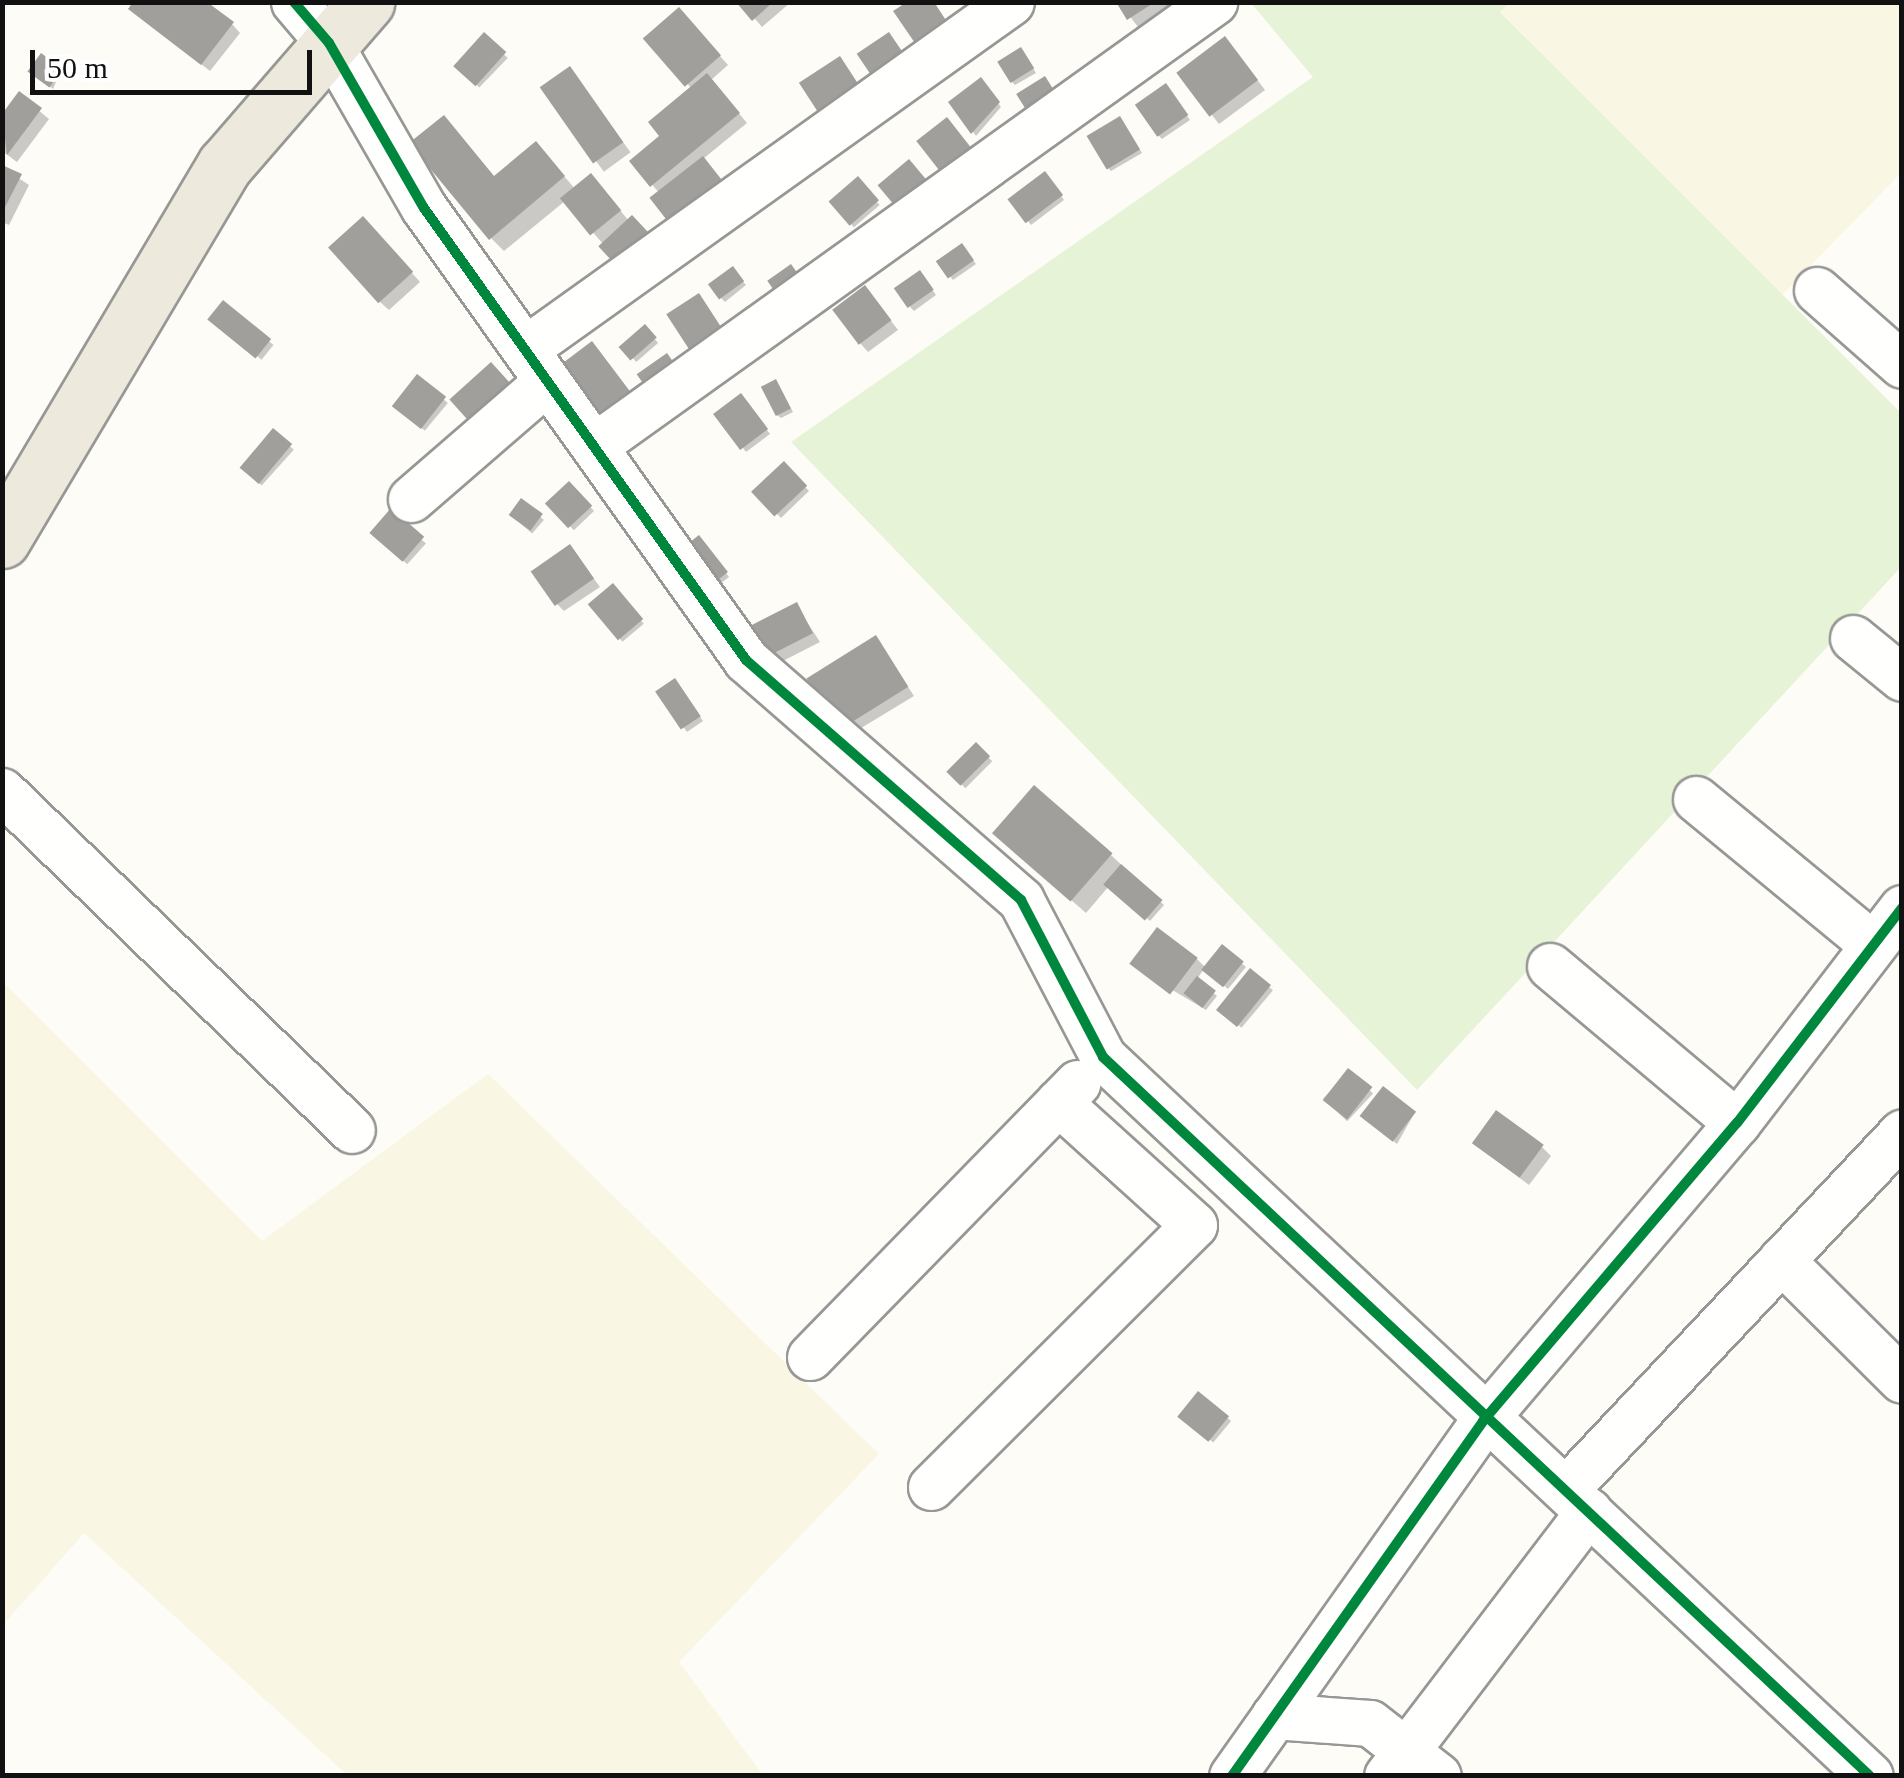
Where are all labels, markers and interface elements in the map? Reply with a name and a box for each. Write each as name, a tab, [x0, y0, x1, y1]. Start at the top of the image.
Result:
scale bar	[35, 30, 318, 92]
text: 50 m	[47, 51, 108, 84]

